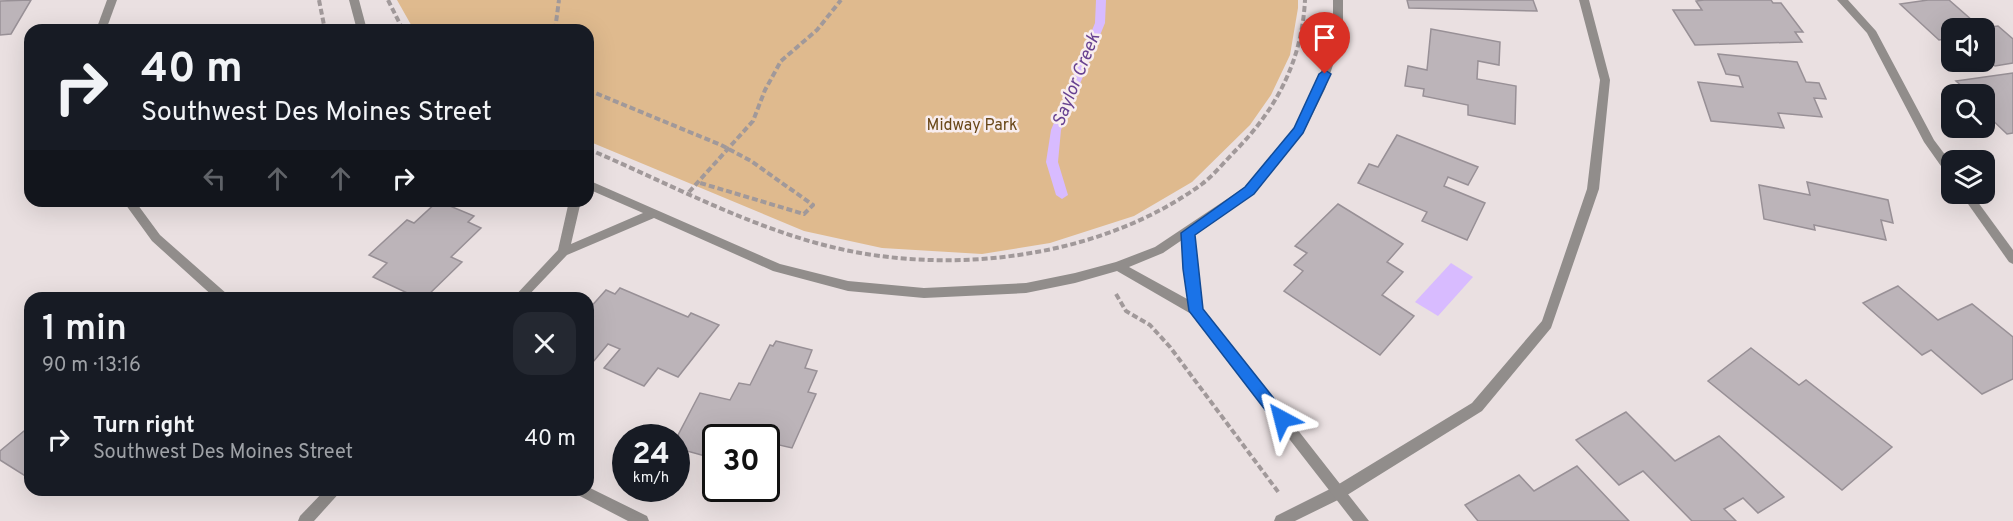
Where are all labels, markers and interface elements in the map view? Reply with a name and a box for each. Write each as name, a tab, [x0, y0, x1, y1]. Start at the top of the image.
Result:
pin	[1299, 12, 1350, 74]
map controls	[1941, 18, 1995, 204]
button: sound	[1941, 18, 1995, 72]
icon: arrive	[1308, 21, 1341, 54]
water label: Saylor Creek	[1048, 29, 1107, 130]
text: 40 m	[141, 44, 243, 97]
icon: right	[42, 48, 120, 126]
button: search	[1941, 84, 1995, 138]
text: Southwest Des Moines Street	[141, 96, 492, 130]
park label: Midway Park	[927, 116, 1017, 136]
button: layers	[1941, 150, 1995, 204]
icon: left	[198, 162, 231, 195]
icon: ahead	[261, 162, 294, 195]
icon: ahead	[324, 162, 357, 195]
icon: right	[387, 162, 420, 195]
text: 1 min	[42, 307, 127, 353]
button: close	[513, 312, 576, 375]
text: 90 m · 13:16	[42, 353, 141, 379]
position arrow	[1250, 387, 1314, 451]
text: Turn right	[93, 413, 195, 440]
icon: right	[42, 423, 75, 456]
speed limit sign: 30	[702, 424, 780, 502]
text: 40 m	[524, 426, 576, 453]
text: 24	[632, 437, 670, 474]
text: Southwest Des Moines Street	[93, 440, 353, 466]
text: km/h	[633, 469, 669, 488]

